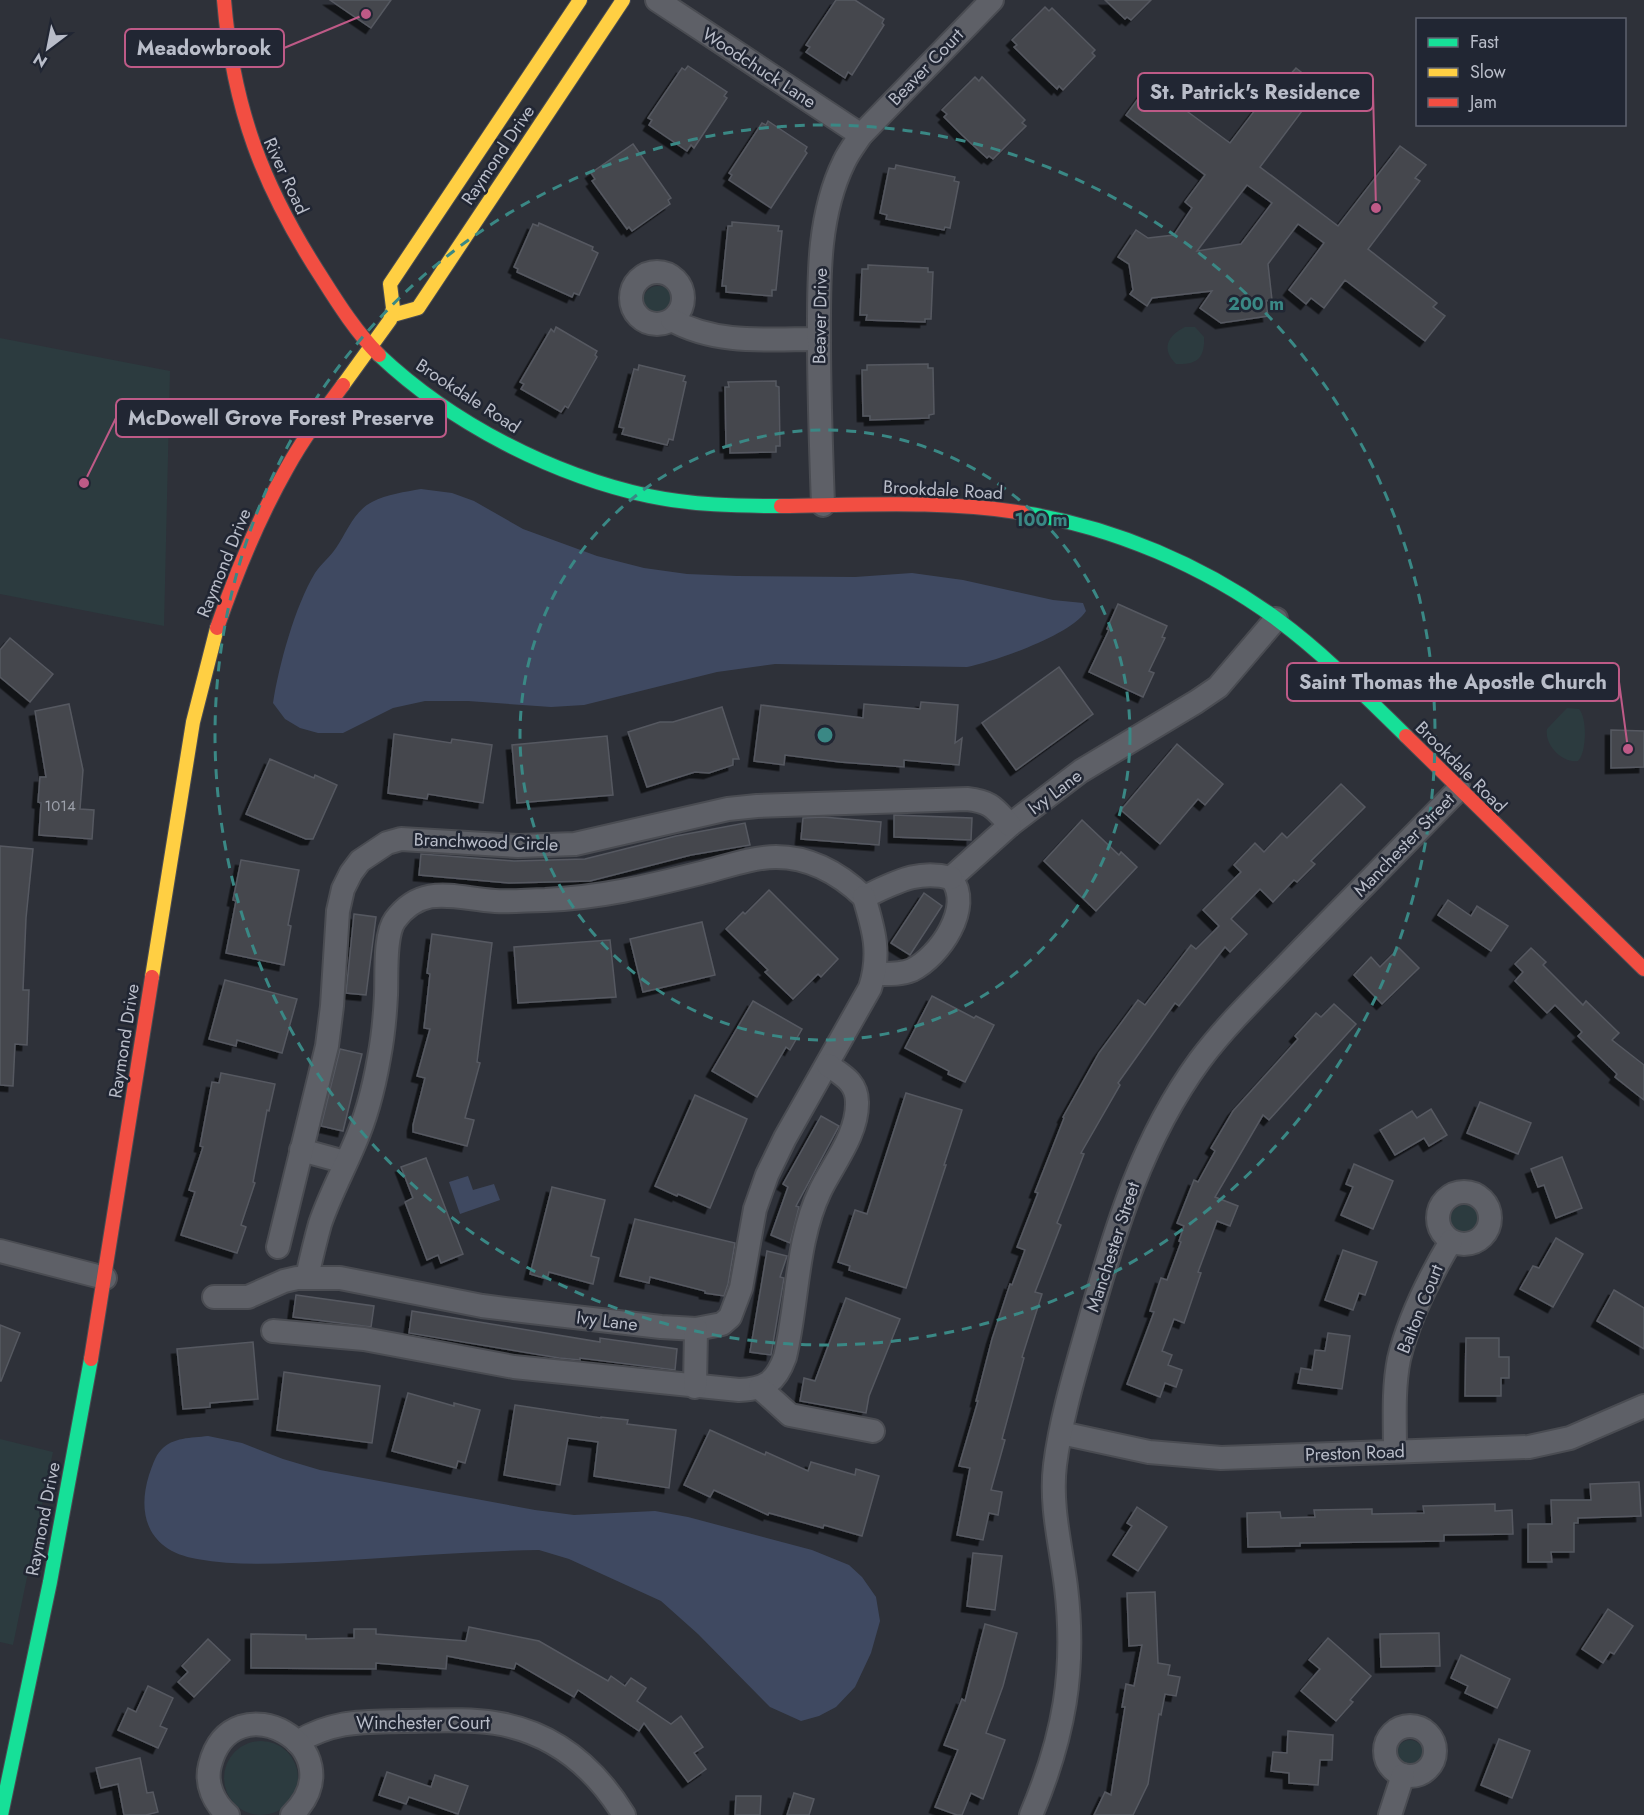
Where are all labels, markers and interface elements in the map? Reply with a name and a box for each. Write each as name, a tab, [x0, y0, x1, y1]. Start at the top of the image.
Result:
north arrow	[18, 18, 78, 78]
legend	[1416, 18, 1626, 126]
street label: Woodchuck Lane	[697, 21, 821, 115]
street label: Beaver Court	[882, 22, 970, 111]
callout: Meadowbrook	[125, 29, 284, 67]
text: Fast	[1470, 29, 1499, 55]
text: Meadowbrook	[137, 34, 272, 63]
text: N	[29, 47, 52, 73]
text: Slow	[1470, 59, 1507, 85]
callout: St. Patrick's Residence	[1138, 73, 1373, 111]
text: St. Patrick's Residence	[1150, 78, 1360, 107]
text: Jam	[1468, 89, 1497, 115]
street label: Raymond Drive	[455, 100, 541, 210]
street label: River Road	[257, 133, 315, 219]
street label: Beaver Drive	[806, 268, 834, 364]
text: 200 m	[1228, 291, 1284, 317]
street label: Brookdale Road	[411, 352, 525, 440]
callout: McDowell Grove Forest Preserve	[116, 399, 446, 437]
text: McDowell Grove Forest Preserve	[128, 404, 434, 433]
street label: Brookdale Road	[882, 474, 1004, 506]
street label: Raymond Drive	[190, 505, 258, 621]
text: 100 m	[1014, 507, 1068, 533]
callout: Saint Thomas the Apostle Church	[1287, 663, 1619, 701]
text: Saint Thomas the Apostle Church	[1299, 668, 1607, 697]
street label: Brookdale Road	[1409, 715, 1513, 819]
centre of rings	[815, 725, 835, 745]
street label: Ivy Lane	[1023, 763, 1087, 821]
street label: Manchester Street	[1348, 787, 1461, 903]
house number: 1014	[44, 795, 76, 817]
street label: Branchwood Circle	[413, 826, 559, 858]
street label: Raymond Drive	[102, 982, 146, 1100]
street label: Manchester Street	[1080, 1178, 1146, 1315]
street label: Balton Court	[1390, 1260, 1450, 1357]
street label: Ivy Lane	[575, 1304, 639, 1338]
street label: Preston Road	[1305, 1438, 1405, 1468]
street label: Raymond Drive	[19, 1460, 67, 1578]
street label: Winchester Court	[356, 1710, 491, 1736]

